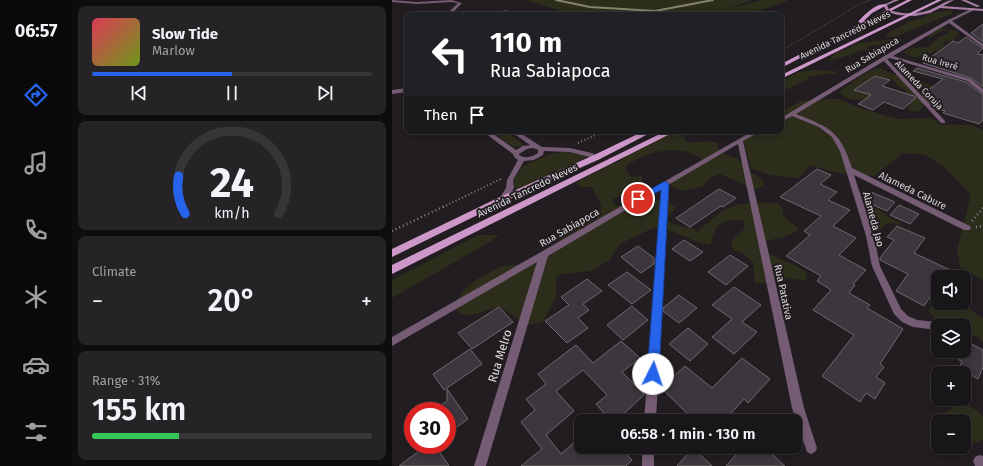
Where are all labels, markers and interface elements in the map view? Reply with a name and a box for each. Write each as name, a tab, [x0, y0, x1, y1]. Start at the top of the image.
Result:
street label: Avenida Tancredo Neves	[798, 9, 892, 61]
text: 06:57	[15, 20, 57, 42]
text: Slow Tide	[152, 25, 218, 43]
text: 110 m	[490, 26, 562, 59]
icon: left	[424, 28, 476, 80]
street label: Rua Sabiapoca	[844, 35, 900, 75]
text: Marlow	[152, 43, 195, 58]
street label: Rua Irerê	[921, 52, 959, 72]
street label: Alameda Coruja	[893, 58, 945, 112]
text: Rua Sabiapoca	[490, 60, 611, 82]
icon: directions	[22, 81, 50, 109]
icon: previous	[128, 82, 150, 104]
icon: pause	[221, 82, 243, 104]
icon: next	[314, 82, 336, 104]
icon: arrive	[466, 104, 488, 126]
text: Then	[424, 106, 458, 124]
icon: music	[22, 149, 50, 177]
text: 24	[210, 157, 254, 207]
street label: Avenida Tancredo Neves	[475, 161, 580, 220]
street label: Alameda Cabure	[877, 169, 948, 212]
pin	[621, 182, 655, 216]
icon: arrive	[627, 188, 649, 210]
street label: Alameda Jao	[860, 190, 886, 248]
text: km/h	[214, 204, 250, 221]
street label: Rua Sabiapoca	[538, 206, 601, 250]
icon: phone	[22, 216, 50, 244]
street label: Rua Patativa	[771, 263, 795, 321]
text: Climate	[92, 264, 136, 279]
map controls	[931, 270, 971, 454]
button: sound	[931, 270, 971, 310]
icon: climate	[22, 283, 50, 311]
text: 20°	[208, 283, 256, 319]
text: −	[92, 288, 103, 315]
text: +	[361, 288, 372, 315]
button: layers	[931, 318, 971, 358]
street label: Rua Melro	[485, 328, 515, 384]
icon: car	[22, 351, 50, 379]
position arrow	[632, 353, 674, 395]
button: +	[931, 366, 971, 406]
text: Range · 31%	[92, 373, 161, 388]
text: 155 km	[92, 392, 186, 428]
speed limit sign: 30	[404, 402, 456, 454]
button: −	[931, 414, 971, 454]
icon: filters	[22, 418, 50, 446]
text: 06:58 · 1 min · 130 m	[621, 425, 755, 443]

